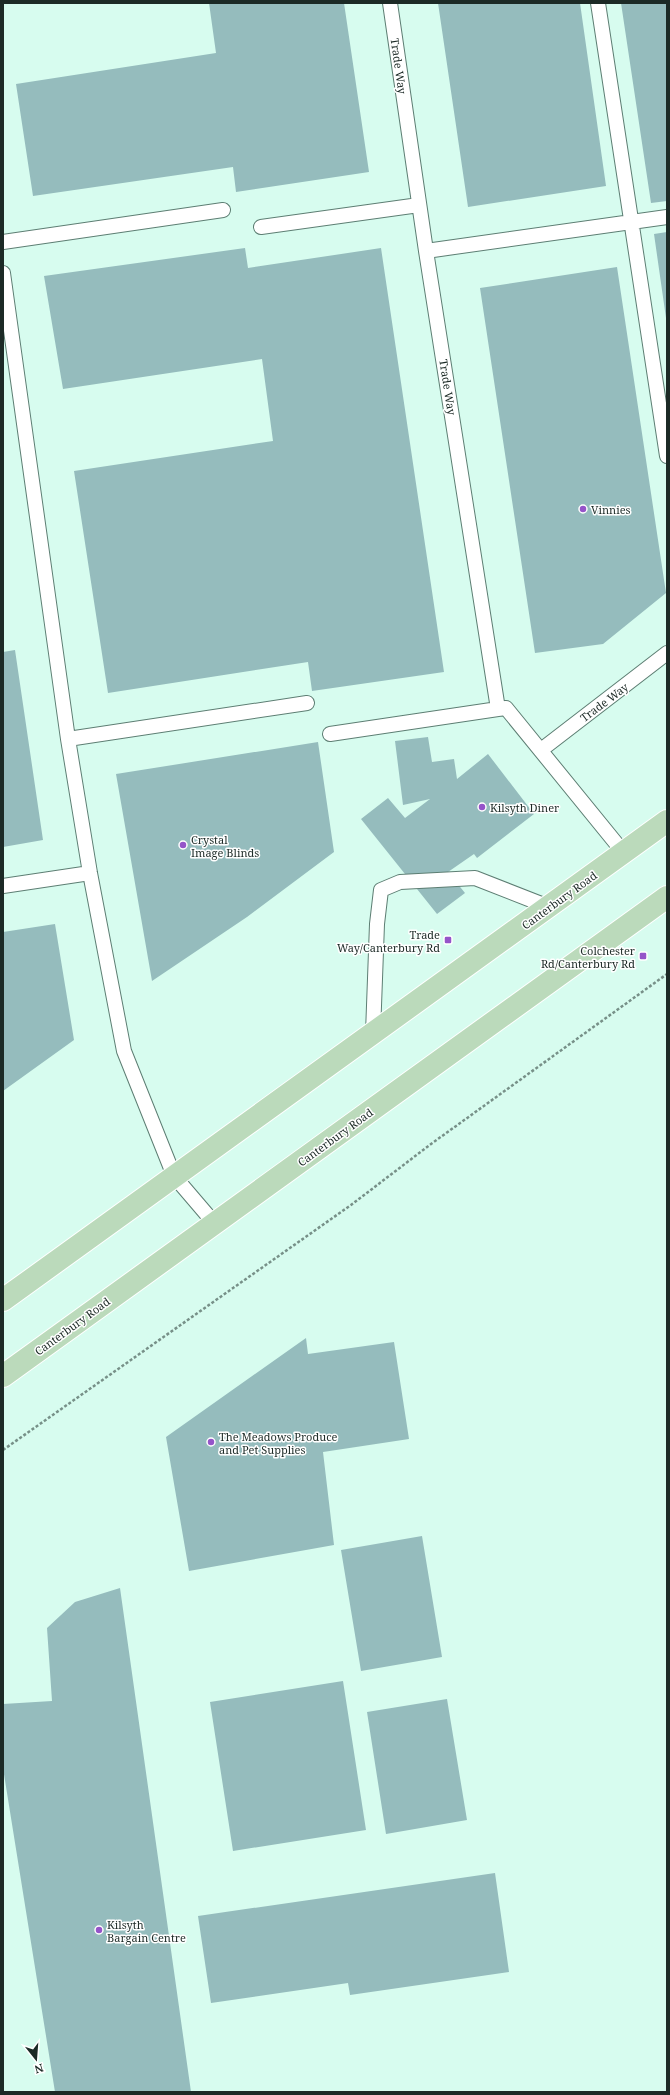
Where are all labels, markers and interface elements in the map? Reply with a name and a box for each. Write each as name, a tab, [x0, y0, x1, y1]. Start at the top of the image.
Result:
street label: Trade Way	[388, 37, 410, 96]
street label: Trade Way	[436, 358, 460, 417]
place label: Vinnies	[591, 502, 631, 517]
marker: Vinnies	[578, 504, 588, 514]
street label: Trade Way	[577, 679, 632, 725]
place label: Kilsyth Diner	[490, 800, 560, 815]
marker: Kilsyth Diner	[477, 802, 487, 812]
place label: Crystal Image Blinds	[191, 832, 259, 860]
marker: Crystal Image Blinds	[178, 840, 188, 850]
street label: Canterbury Road	[518, 867, 600, 932]
place label: Trade Way/Canterbury Rd	[337, 927, 440, 955]
marker: Trade Way/Canterbury Rd	[443, 935, 453, 945]
place label: Colchester Rd/Canterbury Rd	[541, 943, 636, 971]
marker: Colchester Rd/Canterbury Rd	[638, 951, 648, 961]
street label: Canterbury Road	[294, 1104, 376, 1169]
street label: Canterbury Road	[31, 1293, 113, 1358]
place label: The Meadows Produce and Pet Supplies	[219, 1429, 338, 1457]
marker: The Meadows Produce and Pet Supplies	[206, 1437, 216, 1447]
place label: Kilsyth Bargain Centre	[107, 1917, 186, 1945]
marker: Kilsyth Bargain Centre	[94, 1925, 104, 1935]
north arrow	[16, 2039, 56, 2079]
text: N	[32, 2061, 45, 2078]

